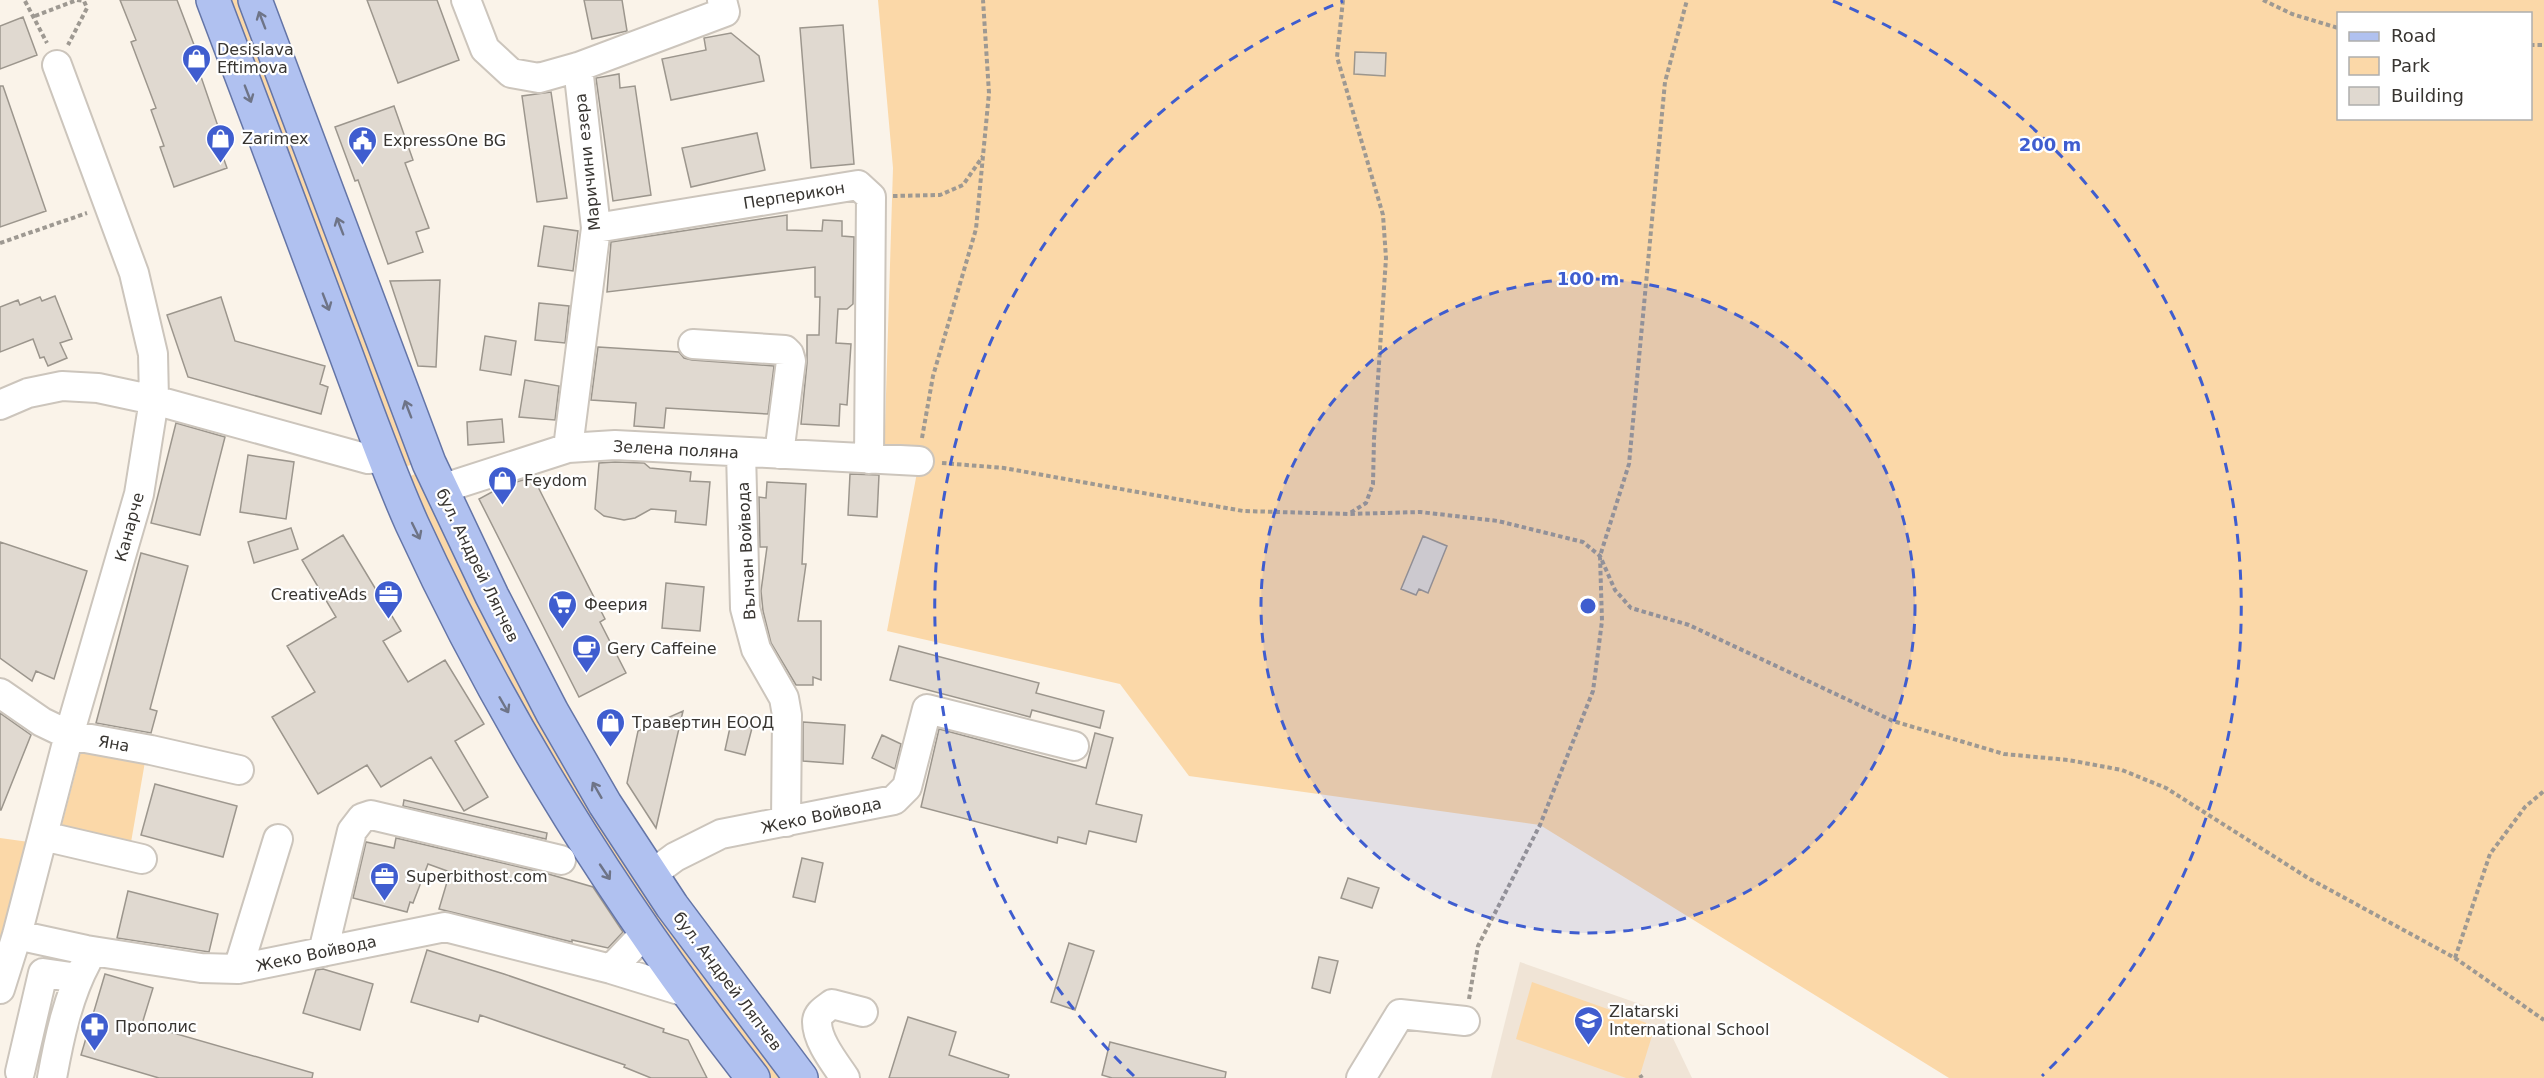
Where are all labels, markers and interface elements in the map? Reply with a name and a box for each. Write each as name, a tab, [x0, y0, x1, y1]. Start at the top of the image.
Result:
one-way arrow	[256, 11, 267, 30]
legend	[2337, 12, 2532, 120]
text: Road	[2391, 25, 2436, 46]
place label: Desislava Eftimova	[217, 40, 294, 77]
shop icon: Desislava Eftimova	[180, 42, 212, 84]
text: Park	[2391, 55, 2430, 76]
one-way arrow	[244, 84, 255, 103]
text: Building	[2391, 85, 2464, 106]
street label: Маричини езера	[571, 92, 604, 232]
shop icon: Zarimex	[205, 122, 237, 164]
public building icon: ExpressOne BG	[346, 124, 378, 166]
place label: Zarimex	[242, 129, 308, 148]
place label: ExpressOne BG	[383, 131, 506, 150]
text: 200 m	[2019, 134, 2081, 155]
street label: Перперикон	[742, 178, 846, 213]
one-way arrow	[333, 217, 344, 236]
text: 100 m	[1557, 268, 1619, 289]
one-way arrow	[322, 292, 333, 310]
one-way arrow	[402, 400, 413, 418]
street label: Зелена поляна	[613, 437, 739, 462]
shop icon: Feydom	[487, 464, 519, 506]
place label: Feydom	[524, 471, 587, 490]
street label: Вълчан Войвода	[733, 481, 760, 621]
street label: бул. Андрей Ляпчев	[432, 485, 523, 645]
street label: Канарче	[111, 490, 148, 564]
one-way arrow	[410, 522, 422, 540]
office icon: CreativeAds	[372, 578, 404, 620]
place label: CreativeAds	[271, 585, 367, 604]
supermarket icon: Феерия	[547, 588, 579, 630]
place label: Феерия	[584, 595, 648, 614]
centre of rings	[1578, 596, 1598, 616]
cafe icon: Gery Caffeine	[570, 632, 602, 674]
place label: Gery Caffeine	[607, 639, 717, 658]
one-way arrow	[498, 696, 510, 713]
shop icon: Травертин ЕООД	[595, 706, 627, 748]
place label: Травертин ЕООД	[631, 713, 774, 732]
street label: Яна	[97, 731, 131, 756]
one-way arrow	[590, 782, 602, 799]
street label: Жеко Войвода	[759, 793, 883, 838]
office icon: Superbithost.com	[369, 860, 401, 902]
one-way arrow	[599, 863, 611, 880]
place label: Superbithost.com	[406, 867, 548, 886]
street label: бул. Андрей Ляпчев	[669, 908, 786, 1054]
street label: Жеко Войвода	[254, 931, 378, 976]
place label: Zlatarski International School	[1609, 1002, 1769, 1039]
school or university icon: Zlatarski International School	[1572, 1004, 1604, 1046]
pharmacy icon: Прополис	[78, 1010, 110, 1052]
place label: Прополис	[115, 1017, 197, 1036]

